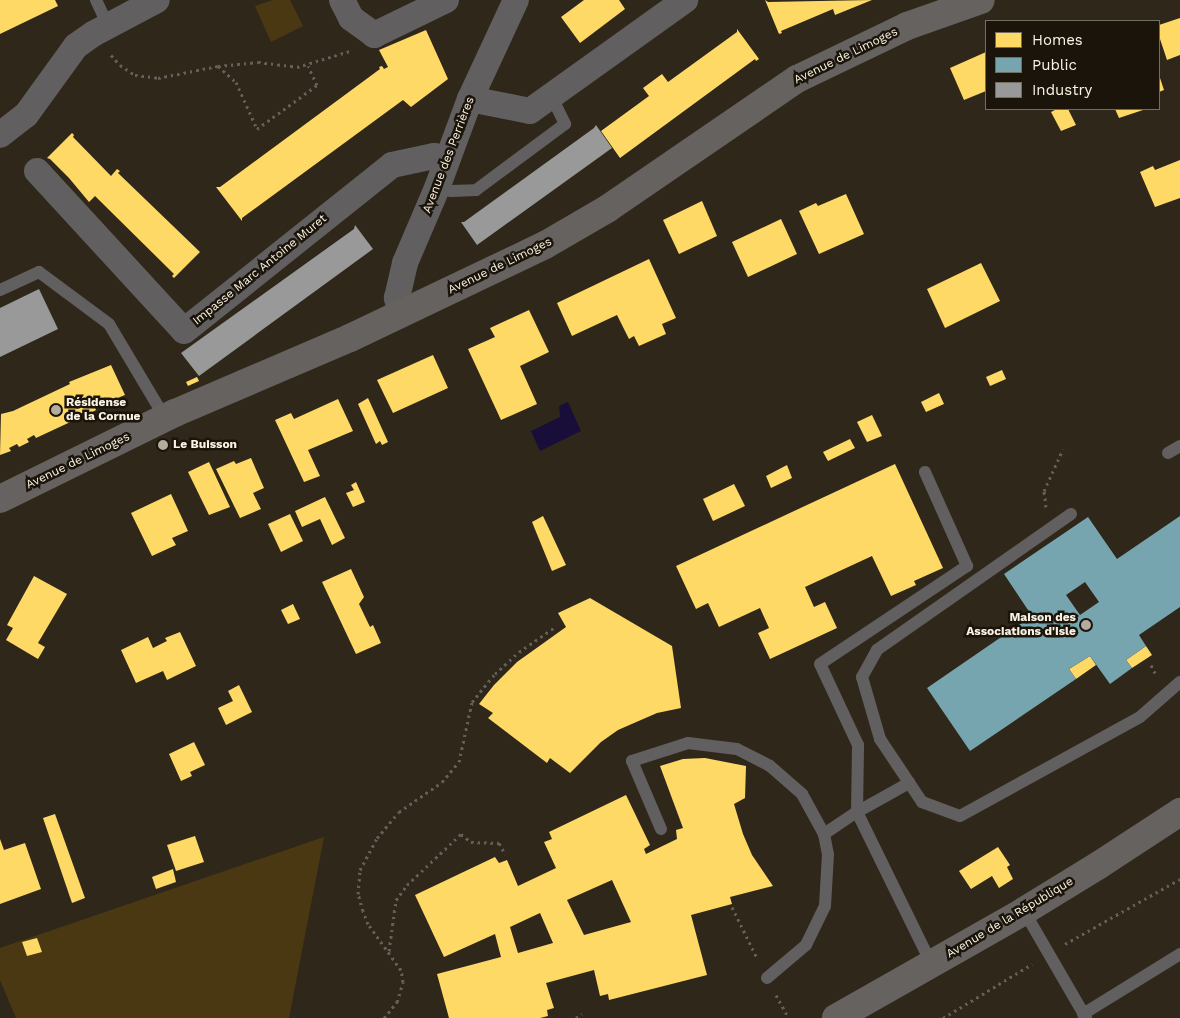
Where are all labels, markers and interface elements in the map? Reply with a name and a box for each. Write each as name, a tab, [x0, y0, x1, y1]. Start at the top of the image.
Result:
legend	[985, 20, 1160, 110]
street label: Avenue de Limoges	[792, 25, 900, 87]
text: Homes	[1032, 31, 1083, 49]
text: Public	[1032, 56, 1077, 74]
text: Industry	[1032, 81, 1092, 99]
street label: Avenue des Perrières	[420, 95, 478, 215]
street label: Impasse Marc Antoine Muret	[190, 211, 330, 329]
street label: Avenue de Limoges	[446, 235, 554, 297]
place label: Résidense de la Cornue	[66, 396, 141, 424]
marker: Résidense de la Cornue	[50, 404, 62, 416]
street label: Avenue de Limoges	[24, 430, 132, 492]
place label: Le Buisson	[173, 438, 237, 452]
marker: Le Buisson	[157, 439, 169, 451]
place label: Maison des Associations d'Isle	[966, 611, 1076, 639]
marker: Maison des Associations d'Isle	[1080, 619, 1092, 631]
street label: Avenue de la République	[944, 874, 1076, 962]

